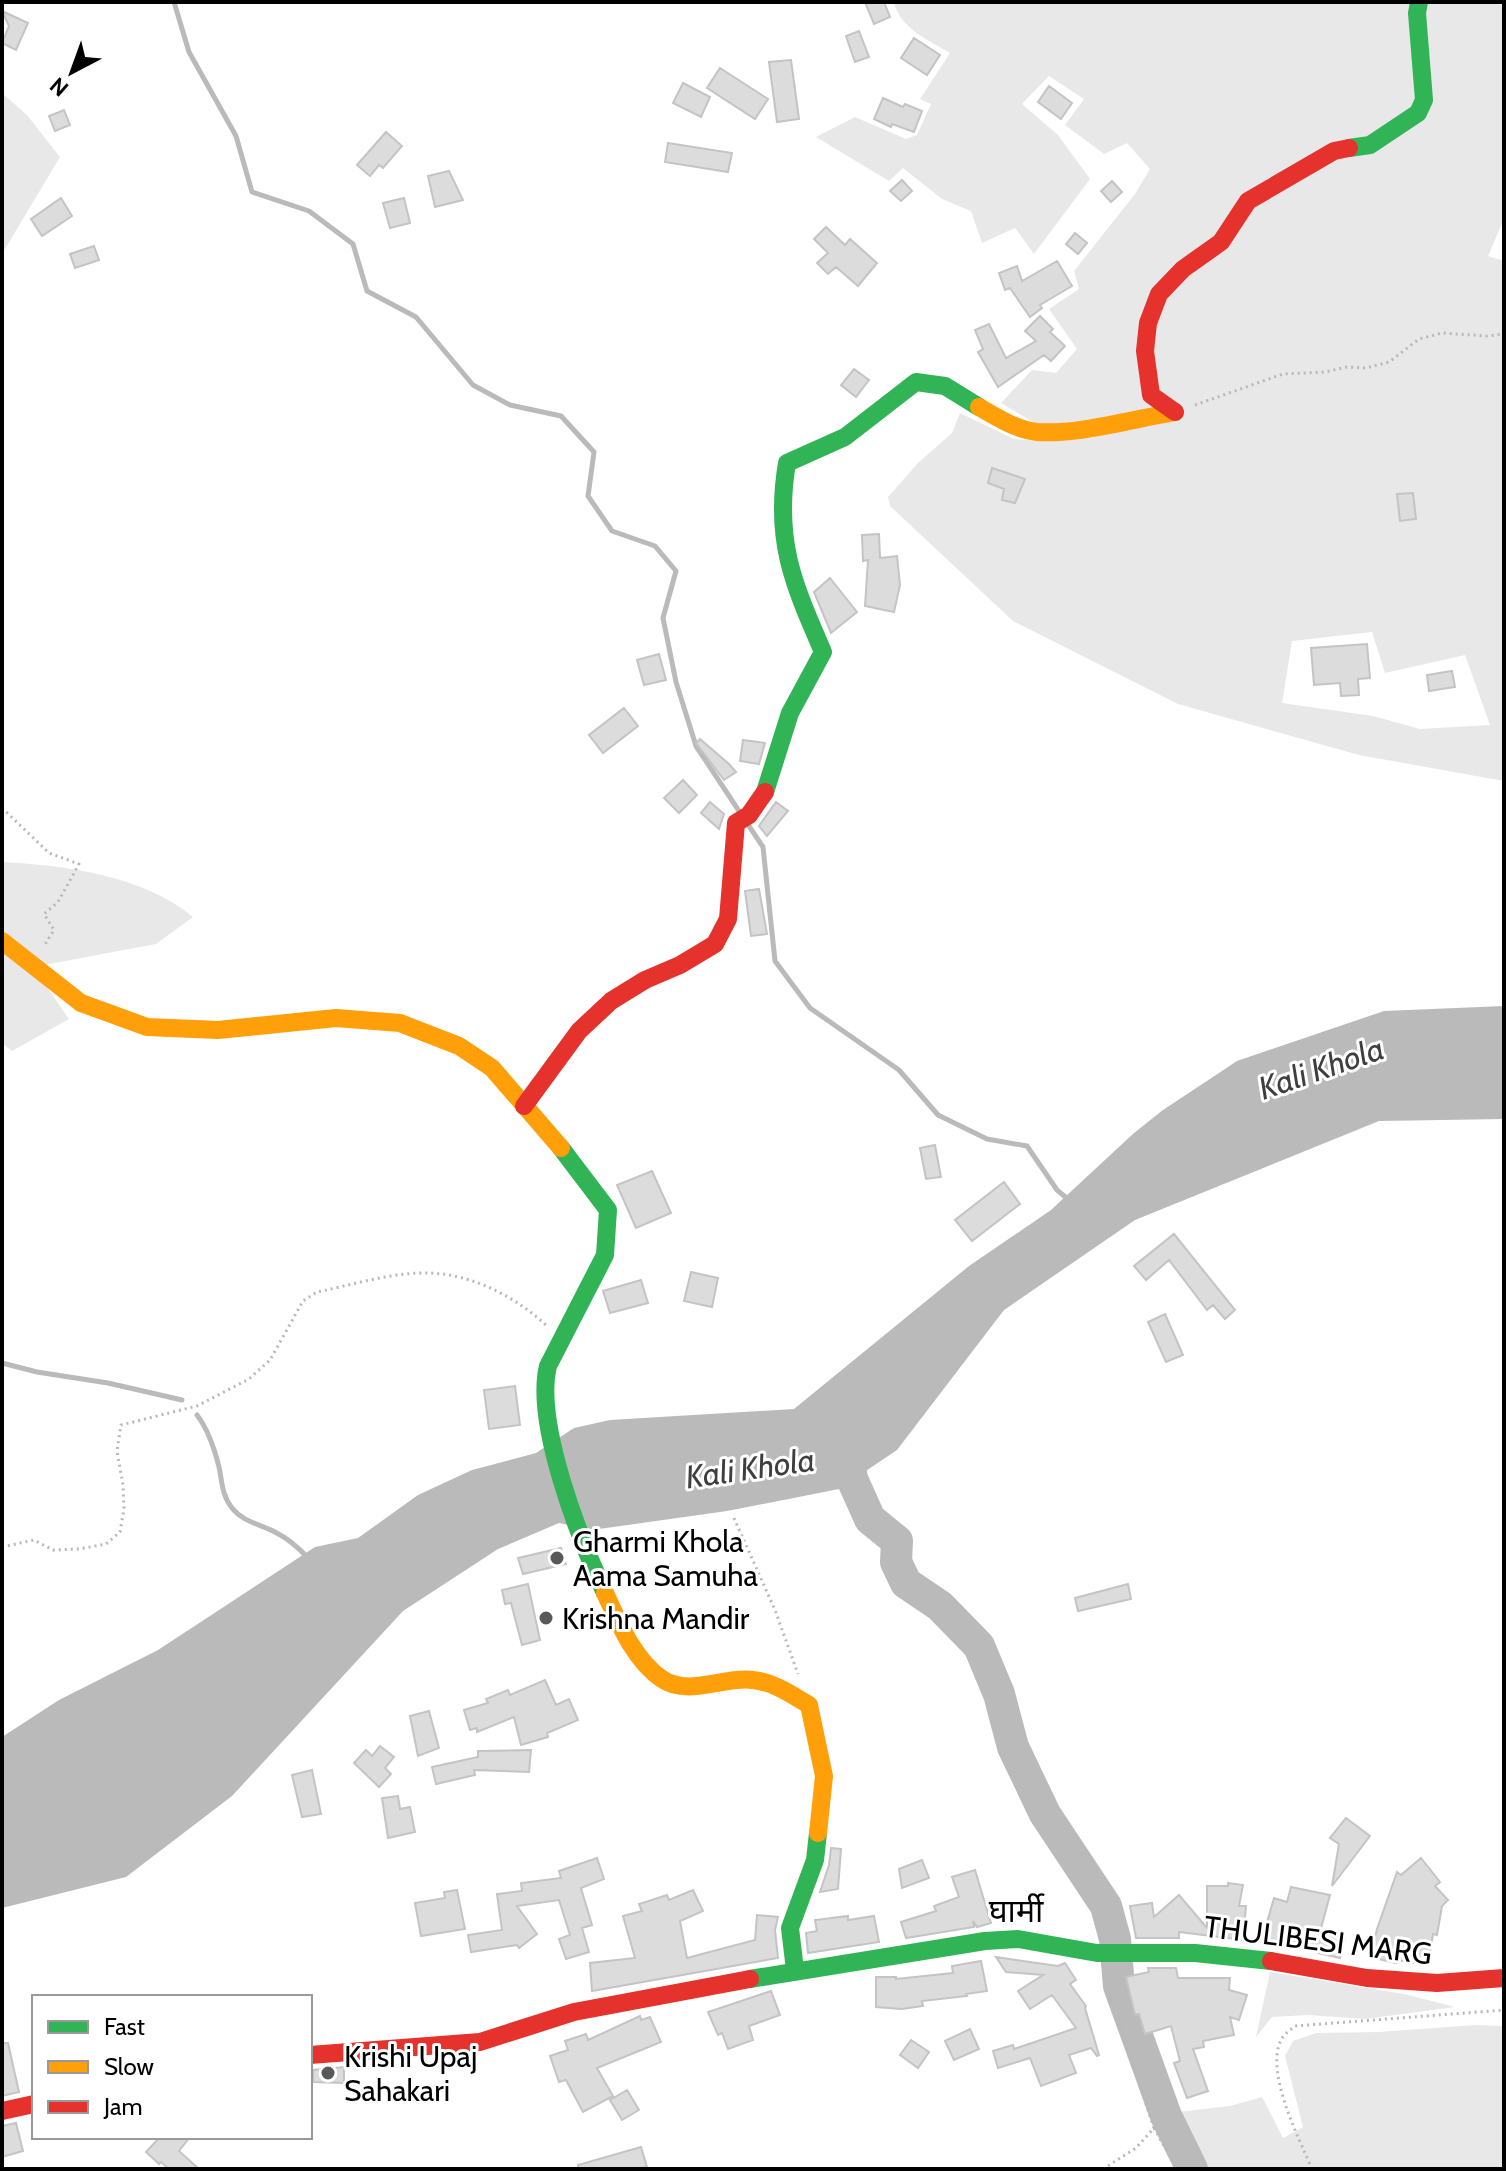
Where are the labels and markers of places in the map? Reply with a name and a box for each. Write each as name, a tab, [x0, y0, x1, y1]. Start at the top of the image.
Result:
place label: Gharmi Khola Aama Samuha	[573, 1523, 759, 1594]
marker: Gharmi Khola Aama Samuha	[548, 1549, 566, 1567]
place label: Krishna Mandir	[562, 1600, 750, 1637]
marker: Krishna Mandir	[537, 1609, 555, 1627]
place label: Krishi Upaj Sahakari	[344, 2038, 477, 2109]
marker: Krishi Upaj Sahakari	[319, 2064, 337, 2082]

